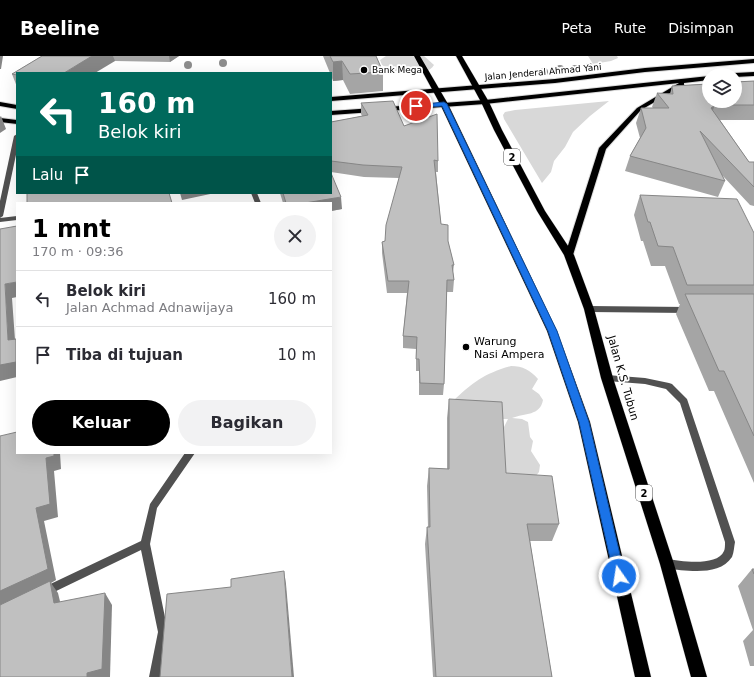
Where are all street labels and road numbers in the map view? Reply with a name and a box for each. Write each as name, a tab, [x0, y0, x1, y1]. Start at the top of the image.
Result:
street label: Jalan Jenderal Ahmad Yani	[483, 62, 602, 82]
road number: 2	[504, 149, 520, 165]
street label: Jalan K.S. Tubun	[604, 333, 641, 422]
road number: 2	[636, 485, 652, 501]

